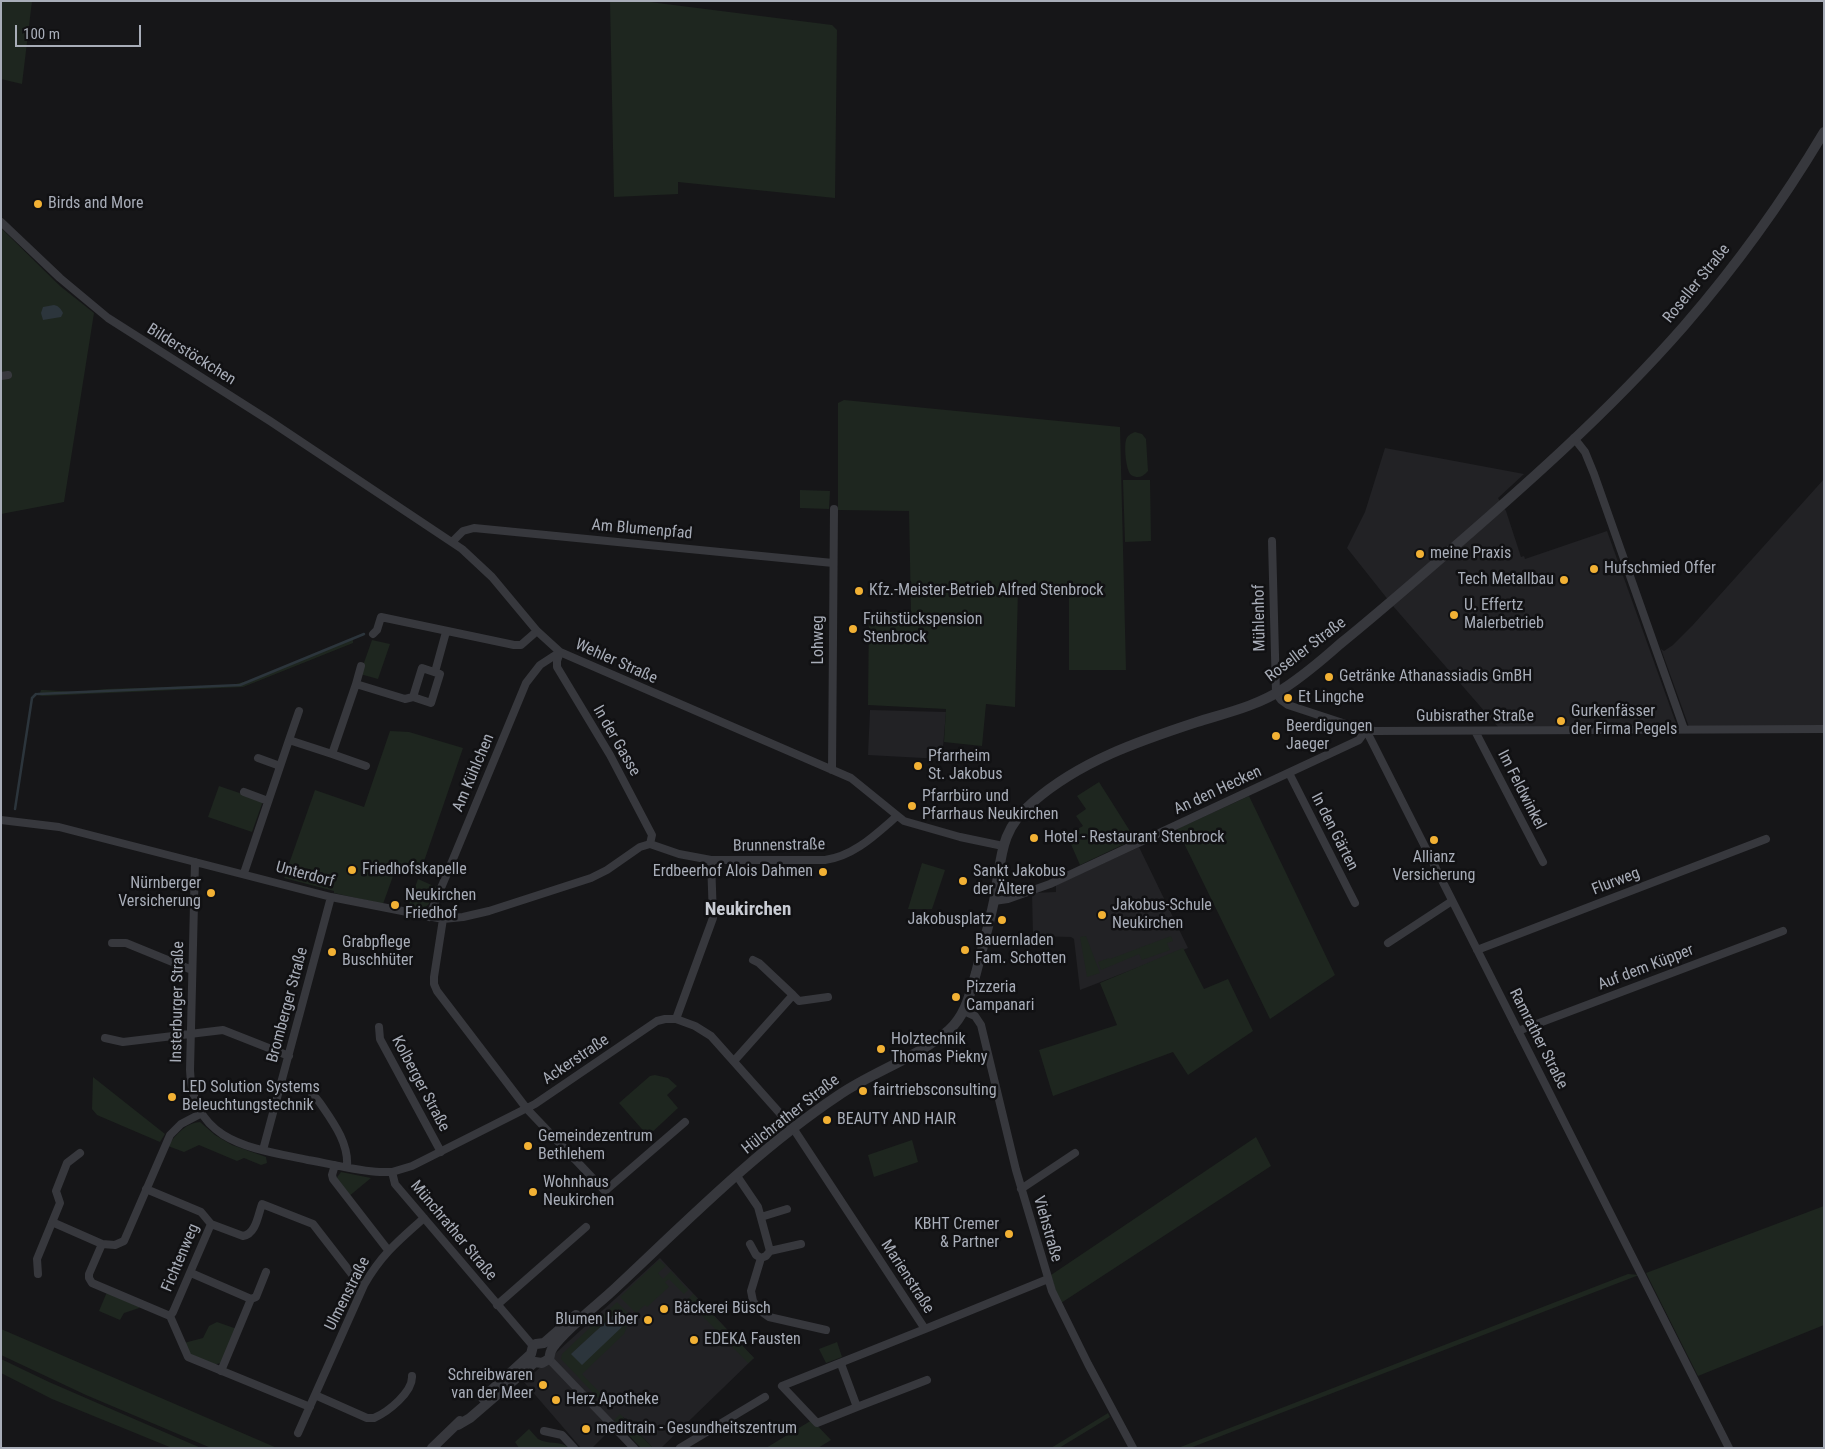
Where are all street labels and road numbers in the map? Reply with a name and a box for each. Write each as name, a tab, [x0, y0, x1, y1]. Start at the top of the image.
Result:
street label: Roseller Straße	[1659, 241, 1735, 327]
street label: Bilderstöckchen	[143, 320, 239, 390]
street label: Am Blumenpfad	[591, 516, 693, 544]
street label: Mühlenhof	[1250, 584, 1270, 652]
street label: Roseller Straße	[1262, 614, 1350, 686]
street label: Lohweg	[809, 615, 829, 665]
street label: Wehler Straße	[572, 635, 660, 689]
street label: In der Gasse	[588, 702, 644, 780]
street label: Gubisrather Straße	[1416, 707, 1534, 727]
street label: Am Kühlchen	[449, 731, 499, 815]
street label: Im Feldwinkel	[1493, 747, 1549, 833]
street label: An den Hecken	[1171, 762, 1265, 820]
street label: In den Gärten	[1306, 790, 1362, 874]
street label: Brunnenstraße	[733, 836, 825, 856]
street label: Unterdorf	[274, 858, 336, 892]
street label: Flurweg	[1589, 864, 1643, 900]
street label: Insterburger Straße	[167, 941, 189, 1063]
street label: Auf dem Küpper	[1595, 941, 1697, 995]
street label: Bromberger Straße	[263, 945, 313, 1065]
street label: Ramrather Straße	[1504, 986, 1572, 1092]
street label: Ackerstraße	[539, 1031, 613, 1089]
street label: Kolberger Straße	[387, 1033, 453, 1135]
street label: Hülchrather Straße	[738, 1071, 844, 1159]
street label: Münchrather Straße	[406, 1177, 500, 1285]
street label: Viehstraße	[1028, 1194, 1066, 1264]
street label: Fichtenweg	[158, 1221, 204, 1295]
street label: Marienstraße	[876, 1237, 938, 1317]
street label: Ulmenstraße	[321, 1254, 375, 1334]

